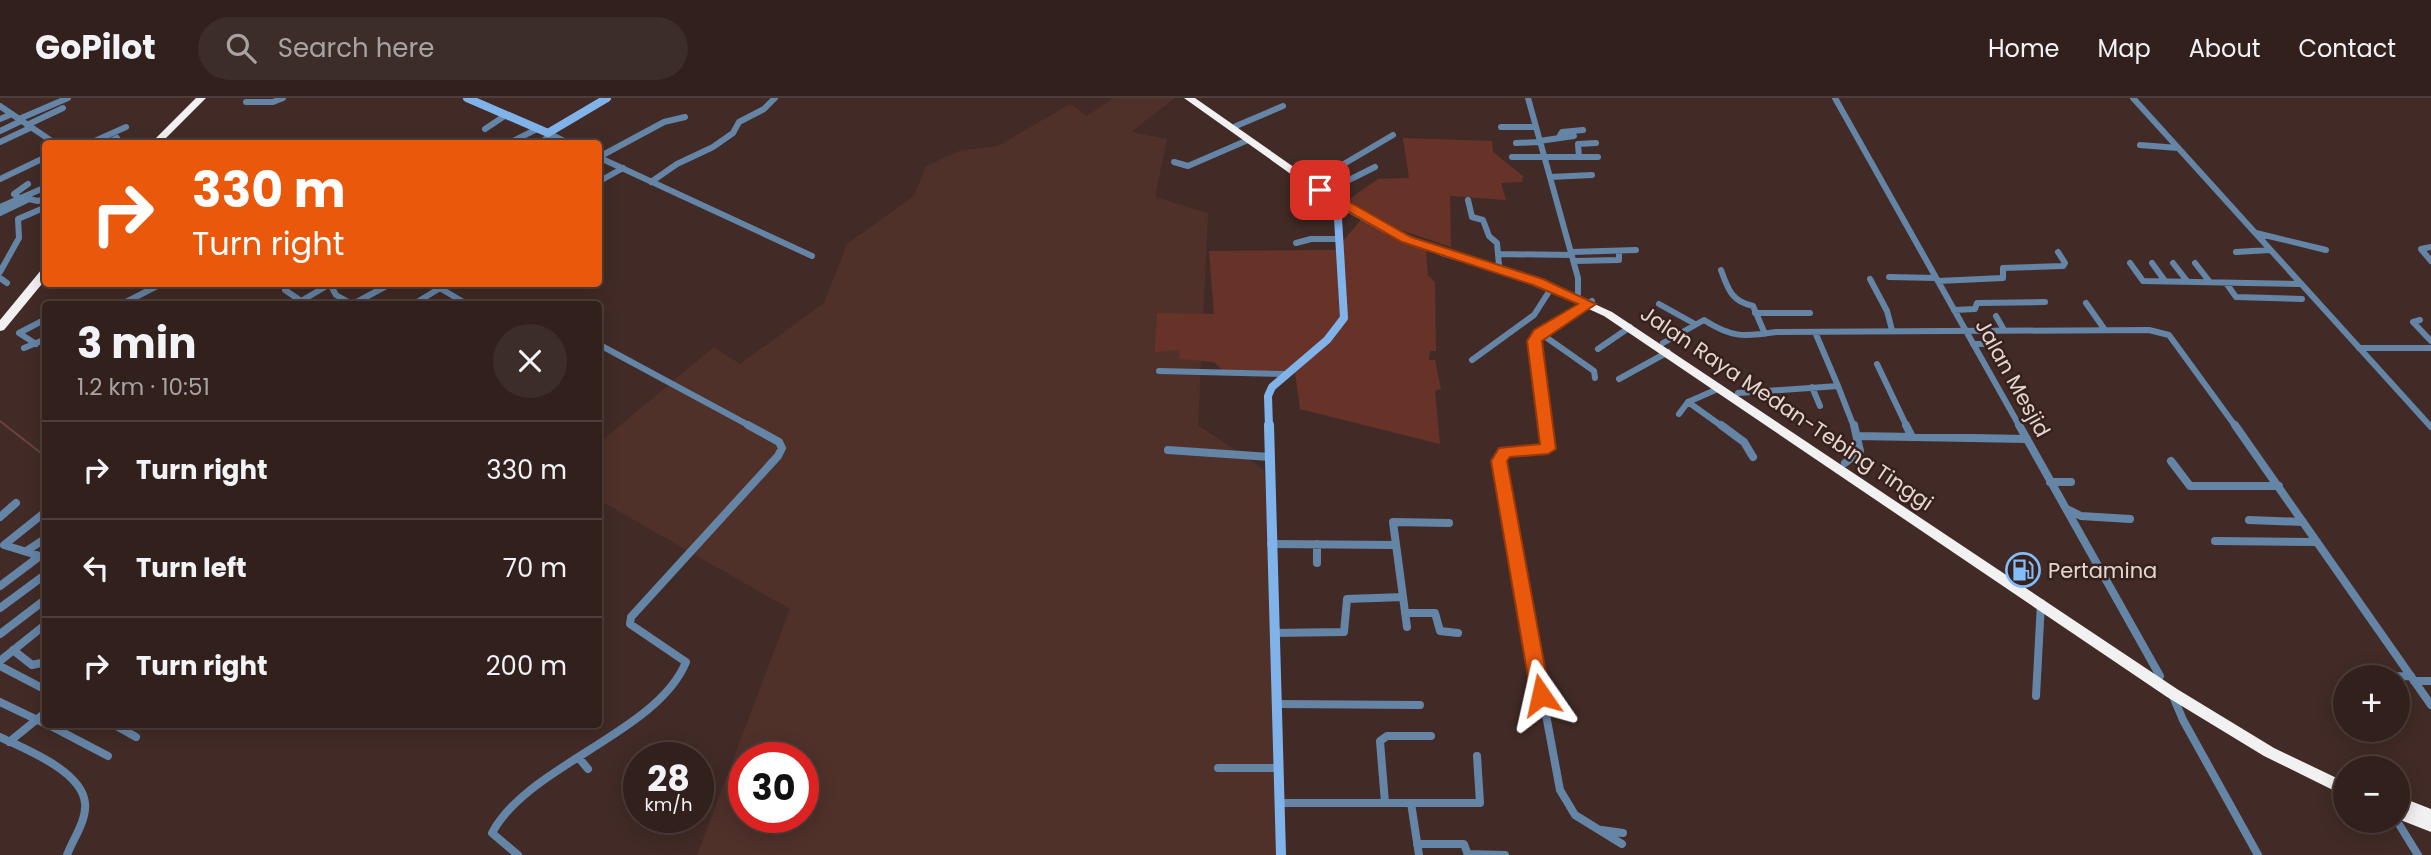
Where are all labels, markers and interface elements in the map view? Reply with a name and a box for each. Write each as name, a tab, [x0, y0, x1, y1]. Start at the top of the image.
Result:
search box	[198, 17, 688, 80]
text: GoPilot	[35, 24, 156, 71]
icon: search	[222, 29, 260, 67]
text: Search here	[278, 30, 434, 66]
text: Home	[1988, 32, 2060, 65]
text: Map	[2098, 32, 2151, 65]
text: About	[2189, 32, 2260, 65]
text: Contact	[2298, 32, 2396, 65]
text: 330 m	[192, 156, 346, 224]
pin	[1290, 160, 1350, 220]
icon: right	[77, 168, 168, 259]
icon: arrive	[1301, 171, 1339, 209]
text: Turn right	[192, 221, 344, 266]
street label: Jalan Raya Medan-Tebing Tinggi	[1635, 299, 1939, 517]
text: 3 min	[77, 314, 197, 373]
street label: Jalan Mesjid	[1969, 314, 2057, 442]
button: close	[493, 324, 567, 398]
text: 1.2 km · 10:51	[77, 371, 210, 403]
icon: right	[77, 451, 115, 489]
text: Turn right	[136, 452, 268, 488]
text: 330 m	[486, 452, 567, 488]
icon: left	[77, 549, 115, 587]
text: Turn left	[136, 550, 247, 586]
text: 70 m	[503, 550, 567, 586]
fuel station icon: Pertamina	[2004, 551, 2042, 589]
place label: Pertamina	[2048, 556, 2157, 585]
icon: right	[77, 647, 115, 685]
text: Turn right	[136, 648, 268, 684]
text: 200 m	[486, 648, 567, 684]
position arrow	[1504, 658, 1578, 732]
map controls	[2333, 665, 2410, 833]
button: +	[2333, 665, 2410, 742]
speed limit sign: 30	[728, 742, 819, 833]
text: 28	[647, 754, 690, 803]
button: −	[2333, 756, 2410, 833]
text: km/h	[645, 792, 692, 817]

